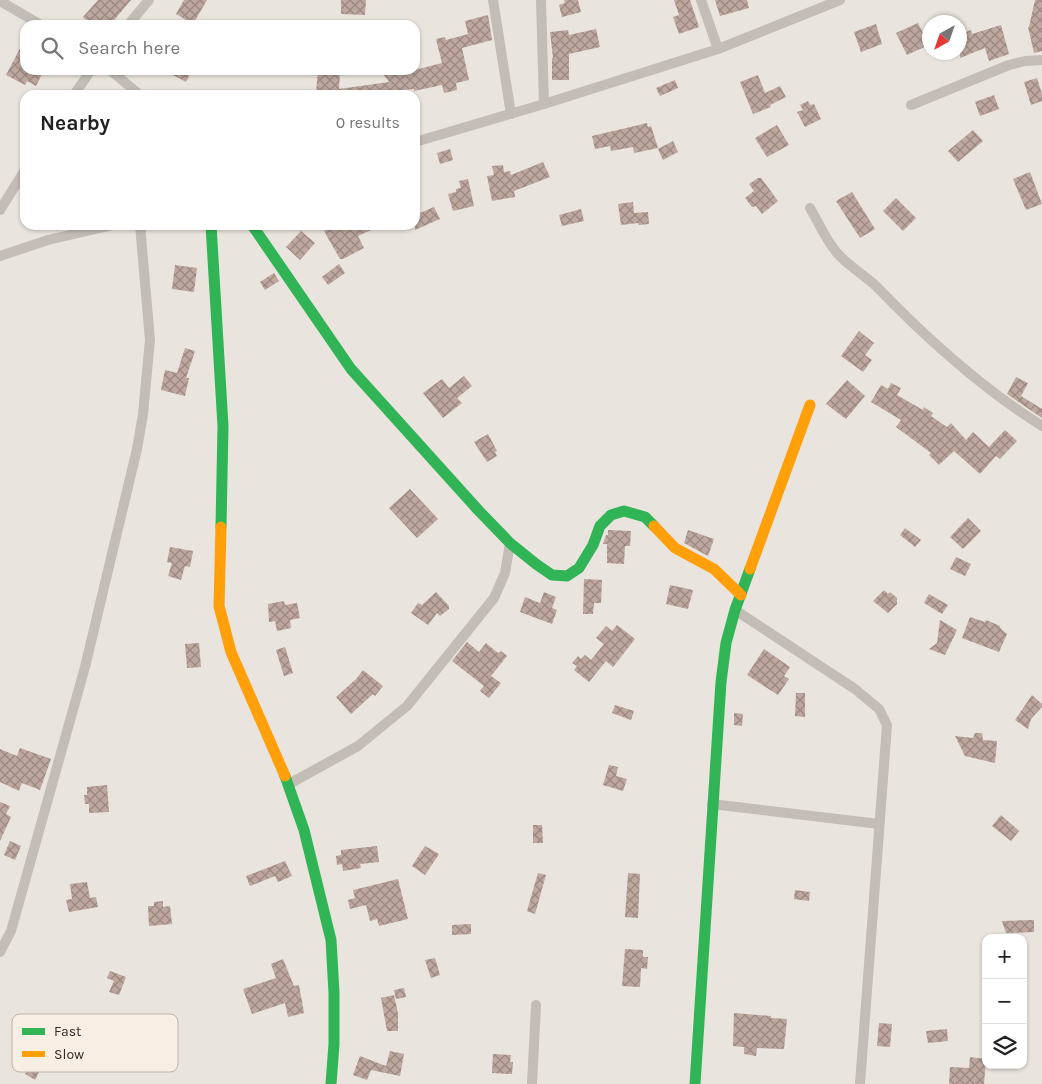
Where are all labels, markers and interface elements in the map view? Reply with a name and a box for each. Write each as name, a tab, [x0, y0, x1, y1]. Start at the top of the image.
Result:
north arrow	[922, 15, 967, 60]
search box	[20, 20, 420, 75]
icon: search	[38, 34, 66, 62]
text: Search here	[78, 37, 180, 59]
text: Nearby	[40, 111, 110, 135]
text: 0 results	[336, 113, 400, 132]
map controls	[982, 934, 1027, 1069]
button: +	[982, 934, 1027, 979]
button: −	[982, 979, 1027, 1024]
legend	[12, 1014, 178, 1072]
text: Fast	[54, 1023, 81, 1040]
button: layers	[982, 1024, 1027, 1069]
text: Slow	[54, 1046, 84, 1063]

